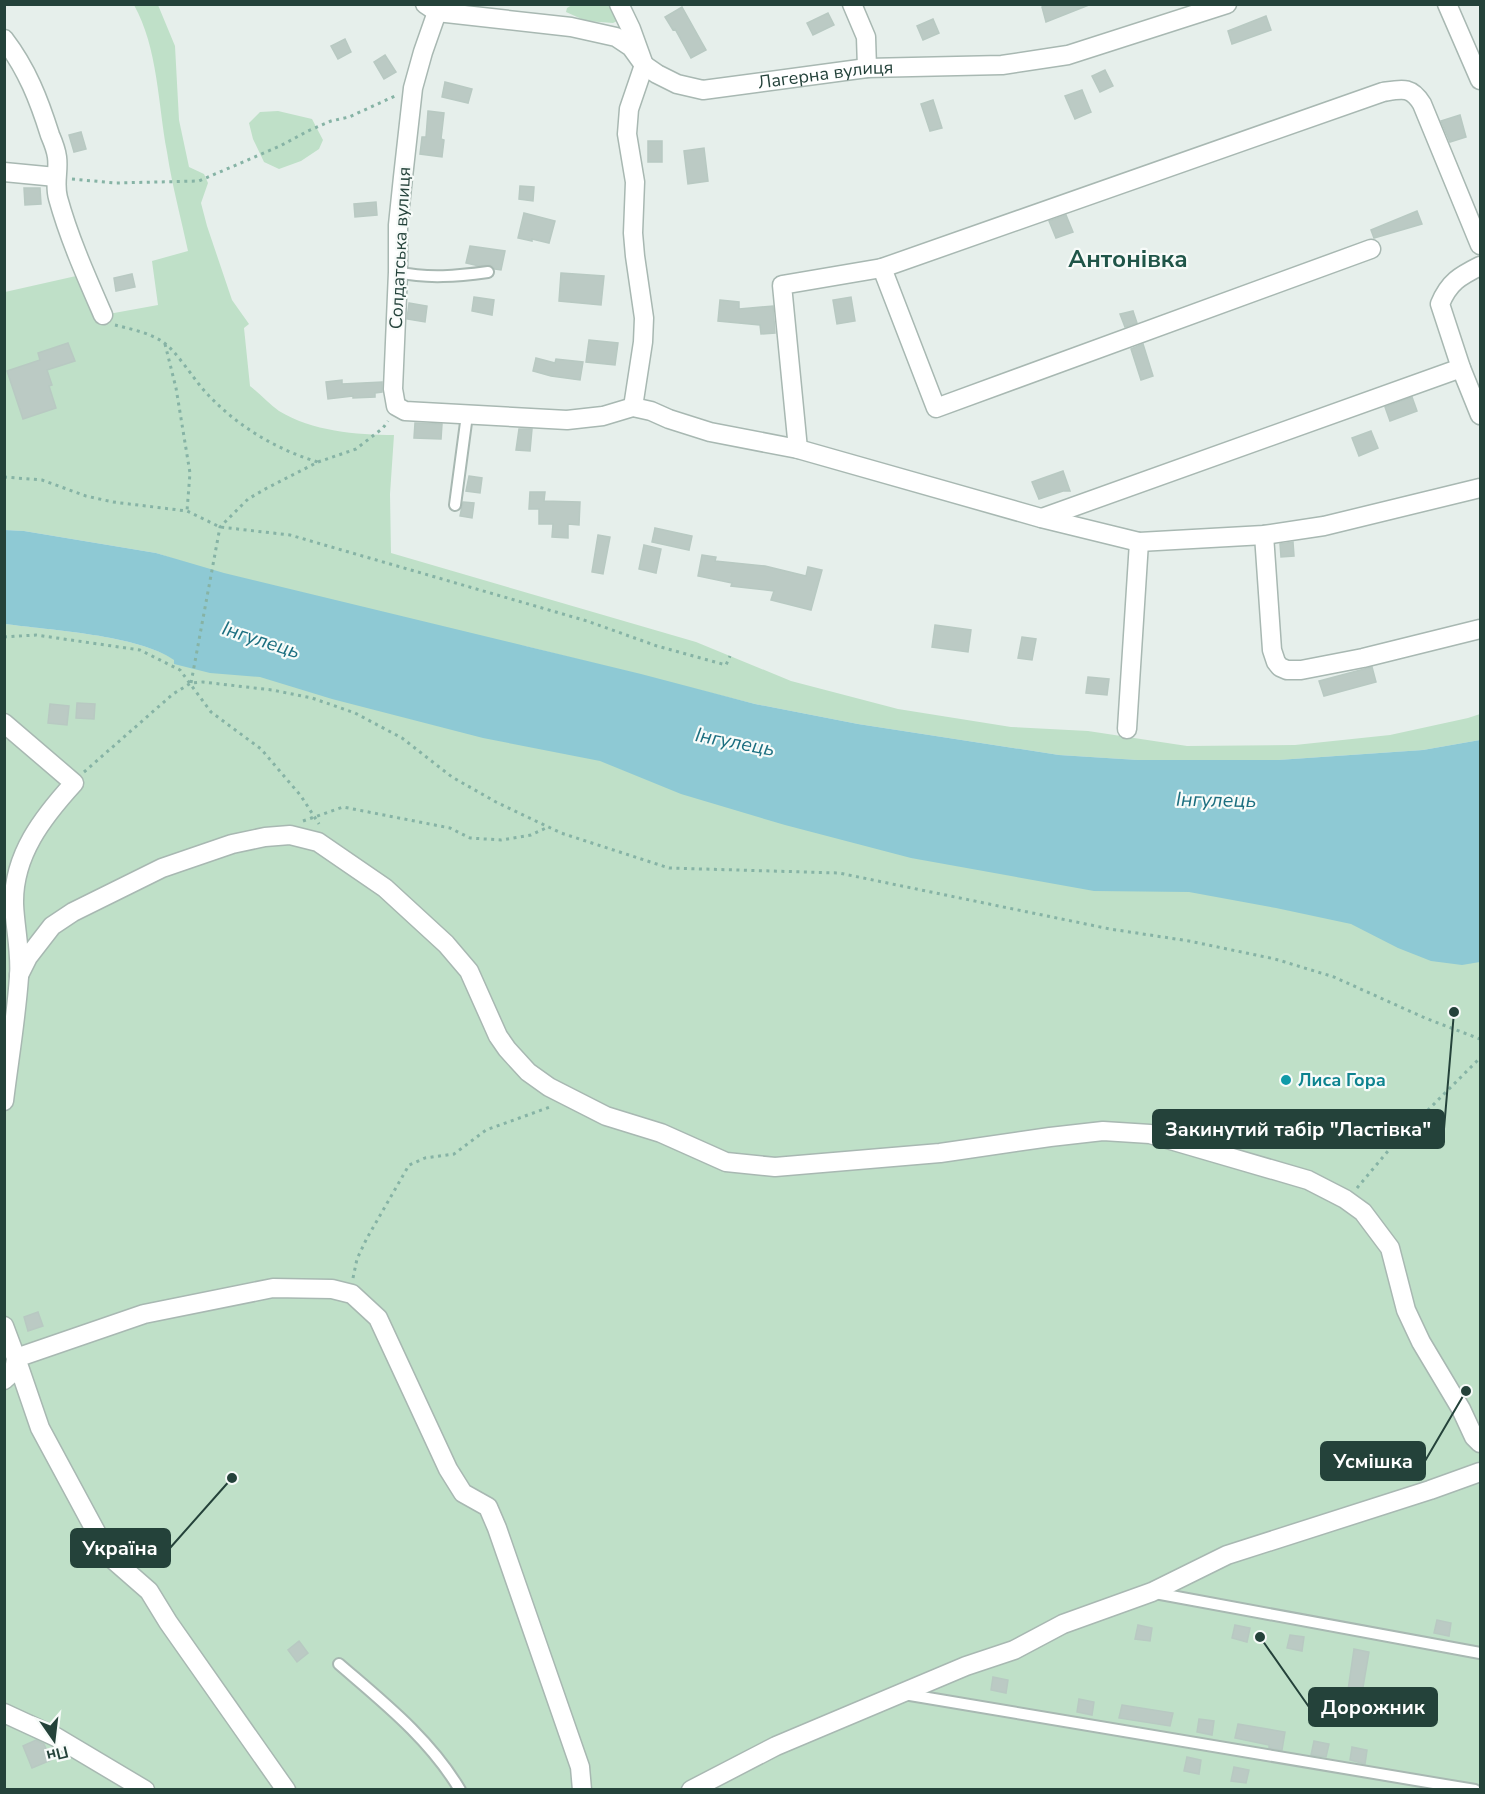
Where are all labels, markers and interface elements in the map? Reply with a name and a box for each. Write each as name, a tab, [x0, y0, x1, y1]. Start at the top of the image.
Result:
street label: Лагерна вулиця	[756, 55, 894, 95]
street label: Солдатська вулиця	[384, 166, 416, 330]
district label: Антонівка	[1068, 243, 1188, 275]
water label: Інгулець	[219, 615, 303, 665]
water label: Інгулець	[693, 721, 777, 763]
water label: Інгулець	[1176, 786, 1256, 814]
place label: Лиса Гора	[1298, 1068, 1386, 1092]
marker: Лиса Гора	[1279, 1073, 1293, 1087]
callout: Закинутий табір "Ластівка"	[1153, 1110, 1444, 1148]
text: Закинутий табір "Ластівка"	[1165, 1116, 1431, 1143]
callout: Усмішка	[1321, 1442, 1425, 1480]
text: Усмішка	[1332, 1448, 1413, 1475]
callout: Україна	[71, 1529, 170, 1567]
text: Україна	[81, 1535, 158, 1562]
callout: Дорожник	[1309, 1688, 1437, 1726]
text: Дорожник	[1321, 1694, 1426, 1721]
north arrow	[24, 1710, 84, 1770]
text: Пн	[44, 1740, 71, 1767]

